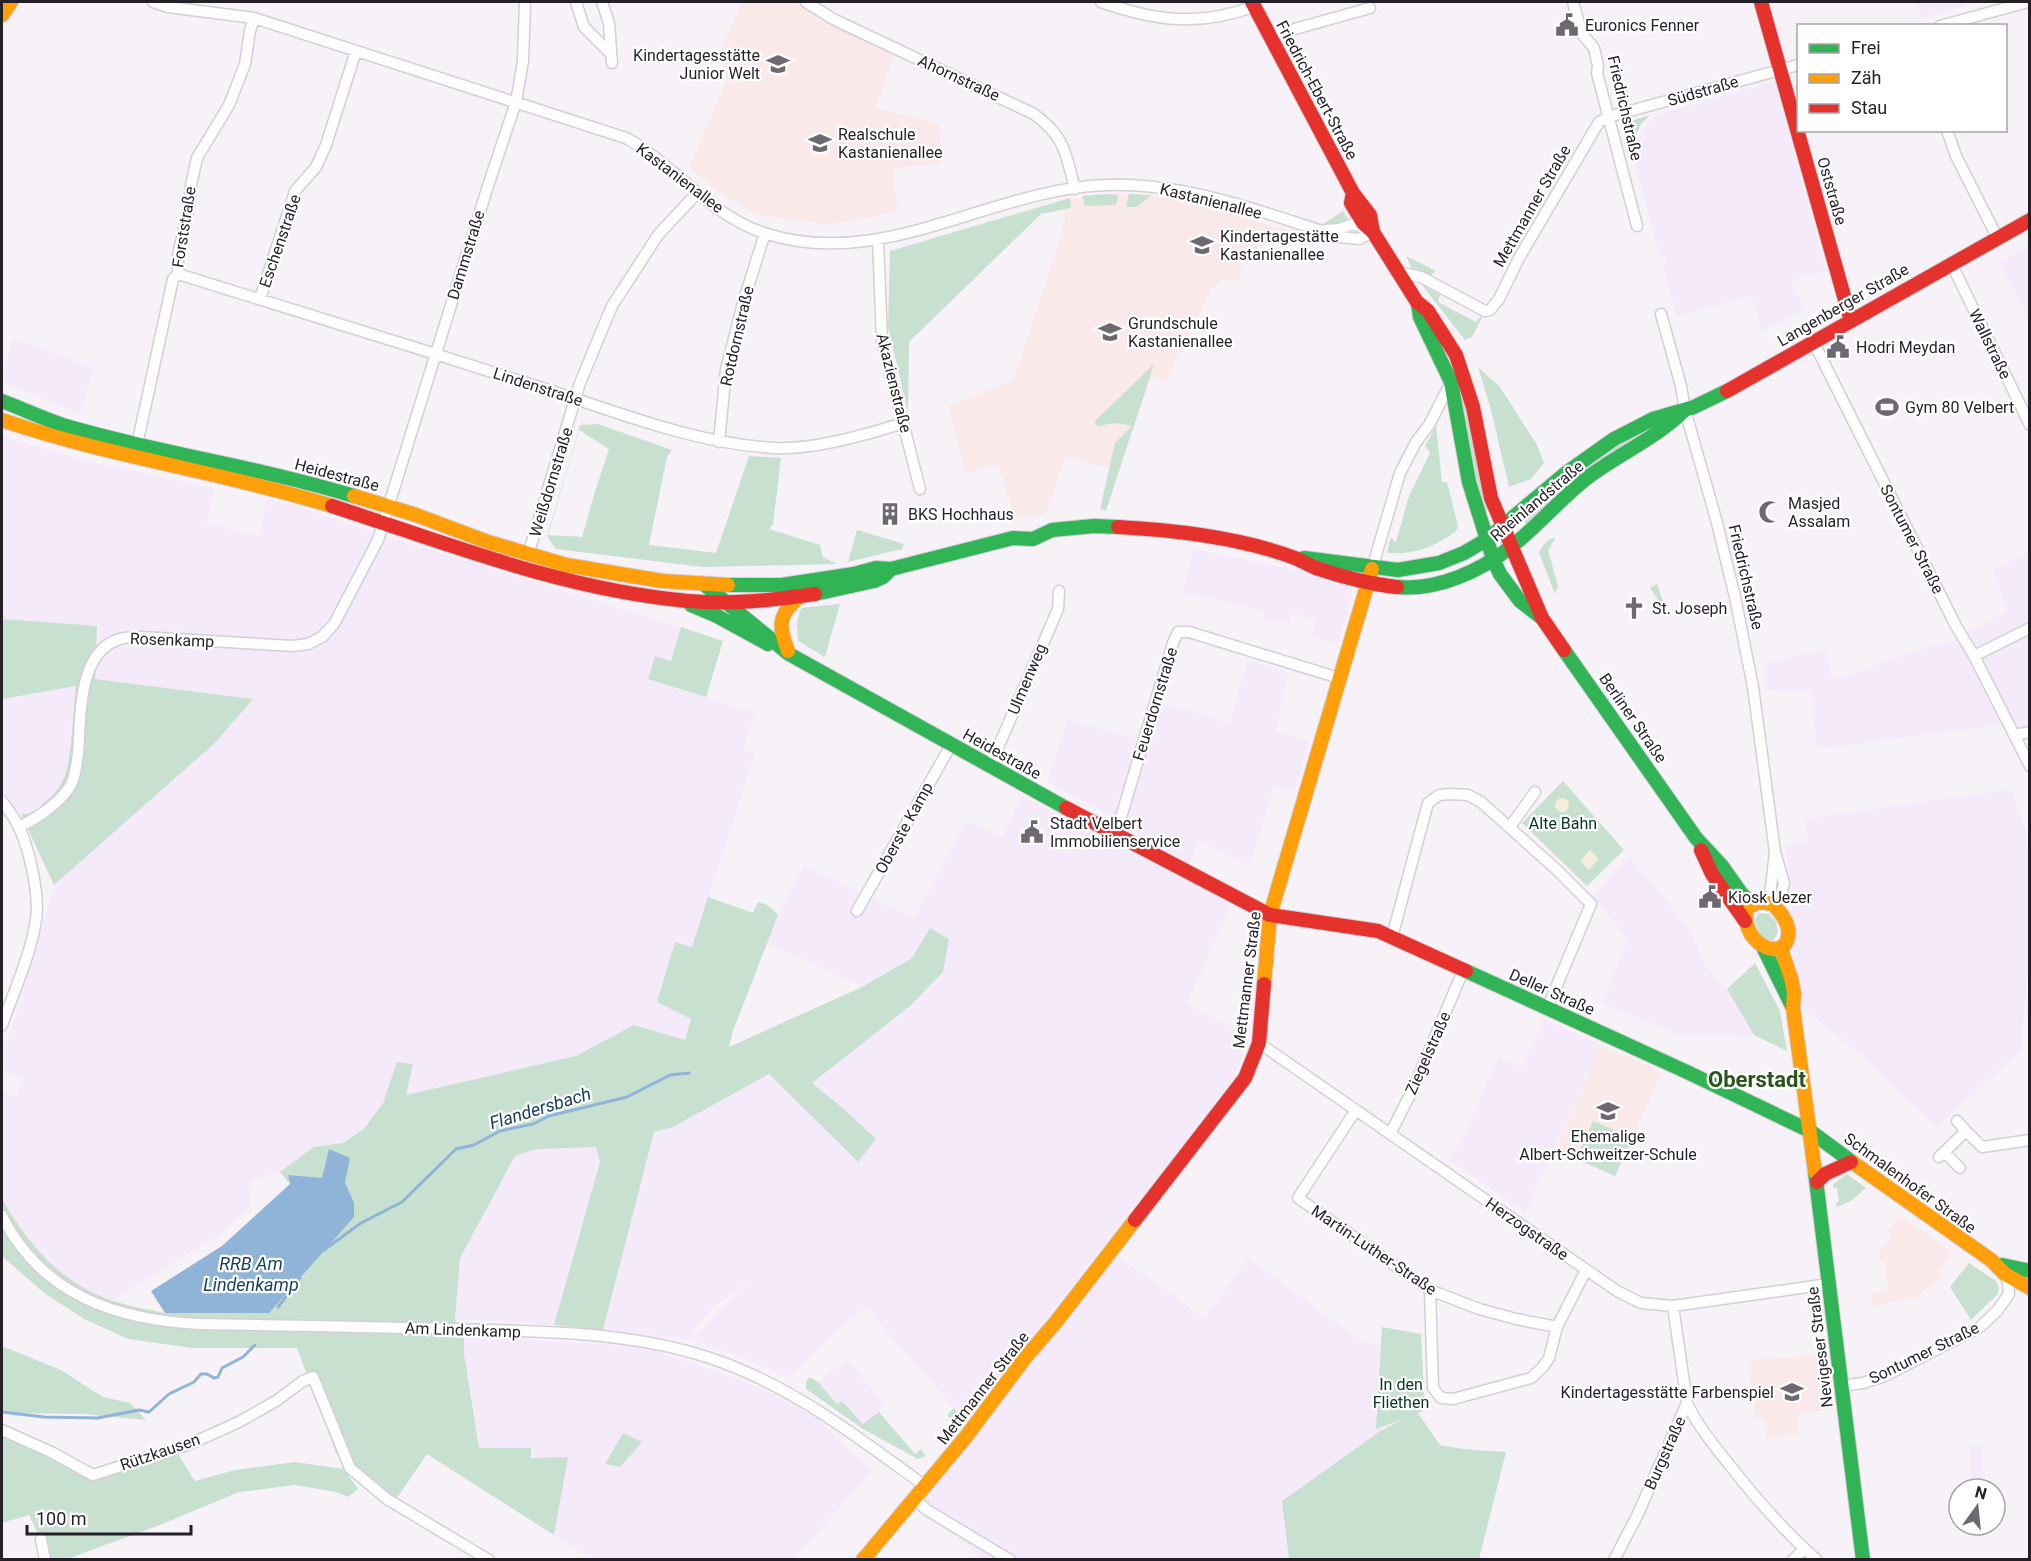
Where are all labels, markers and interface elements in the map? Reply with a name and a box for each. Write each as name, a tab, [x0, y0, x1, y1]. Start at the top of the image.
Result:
public building icon: Euronics Fenner	[1554, 12, 1580, 38]
place label: Euronics Fenner	[1585, 16, 1700, 35]
street label: Friedrich-Ebert-Straße	[1272, 17, 1362, 163]
legend	[1797, 24, 2007, 132]
text: Frei	[1851, 37, 1881, 58]
place label: Kindertagesstätte Junior Welt	[633, 46, 760, 83]
school or university icon: Kindertagesstätte Junior Welt	[765, 51, 791, 77]
street label: Ahornstraße	[915, 51, 1003, 105]
street label: Friedrichstraße	[1604, 54, 1646, 162]
text: Zäh	[1851, 67, 1882, 88]
street label: Südstraße	[1665, 72, 1741, 110]
text: Stau	[1851, 97, 1887, 118]
place label: Realschule Kastanienallee	[838, 125, 942, 162]
school or university icon: Realschule Kastanienallee	[807, 130, 833, 156]
street label: Kastanienallee	[633, 139, 727, 217]
street label: Mettmanner Straße	[1489, 142, 1575, 270]
street label: Oststraße	[1813, 155, 1851, 227]
street label: Kastanienallee	[1158, 179, 1264, 223]
street label: Forststraße	[168, 185, 200, 269]
street label: Eschenstraße	[255, 192, 305, 290]
street label: Dammstraße	[443, 208, 489, 302]
place label: Kindertagestätte Kastanienallee	[1220, 227, 1339, 264]
school or university icon: Kindertagestätte Kastanienallee	[1189, 232, 1215, 258]
street label: Langenberger Straße	[1774, 260, 1912, 350]
street label: Rotdornstraße	[716, 284, 758, 388]
street label: Wallstraße	[1965, 306, 2015, 382]
place label: Grundschule Kastanienallee	[1128, 314, 1232, 351]
school or university icon: Grundschule Kastanienallee	[1097, 319, 1123, 345]
street label: Akazienstraße	[872, 331, 916, 435]
public building icon: Hodri Meydan	[1825, 334, 1851, 360]
place label: Hodri Meydan	[1856, 338, 1955, 357]
street label: Lindenstraße	[491, 364, 585, 410]
sports icon: Gym 80 Velbert	[1874, 394, 1900, 420]
place label: Gym 80 Velbert	[1905, 398, 2014, 417]
street label: Weißdornstraße	[525, 425, 577, 539]
street label: Heidestraße	[293, 455, 381, 495]
street label: Rheinlandstraße	[1487, 457, 1587, 545]
street label: Sontumer Straße	[1876, 481, 1948, 597]
place label: Masjed Assalam	[1788, 494, 1850, 531]
mosque icon: Masjed Assalam	[1757, 499, 1783, 525]
building icon: BKS Hochhaus	[877, 501, 903, 527]
place label: BKS Hochhaus	[908, 505, 1014, 524]
street label: Friedrichstraße	[1725, 523, 1767, 631]
church icon: St. Joseph	[1621, 595, 1647, 621]
place label: St. Joseph	[1652, 599, 1727, 618]
street label: Rosenkamp	[129, 629, 215, 651]
street label: Ulmenweg	[1004, 641, 1050, 717]
street label: Feuerdornstraße	[1129, 645, 1181, 763]
street label: Berliner Straße	[1595, 670, 1671, 766]
street label: Heidestraße	[960, 725, 1044, 783]
street label: Oberste Kamp	[871, 779, 937, 877]
place label: Stadt Velbert Immobilienservice	[1050, 814, 1180, 851]
park label: Alte Bahn	[1529, 814, 1597, 833]
public building icon: Stadt Velbert Immobilienservice	[1019, 819, 1045, 845]
public building icon: Kiosk Uezer	[1697, 884, 1723, 910]
place label: Kiosk Uezer	[1728, 888, 1813, 907]
street label: Mettmanner Straße	[1229, 910, 1265, 1050]
street label: Deller Straße	[1506, 965, 1598, 1019]
street label: Ziegelstraße	[1401, 1009, 1455, 1097]
district label: Oberstadt	[1708, 1067, 1806, 1092]
water label: Flandersbach	[487, 1083, 593, 1133]
school or university icon: Ehemalige Albert-Schweitzer-Schule	[1595, 1098, 1621, 1124]
place label: Ehemalige Albert-Schweitzer-Schule	[1519, 1127, 1697, 1164]
street label: Schmalenhofer Straße	[1840, 1129, 1980, 1237]
street label: Herzogstraße	[1482, 1194, 1572, 1264]
street label: Martin-Luther-Straße	[1308, 1201, 1440, 1299]
water label: RRB Am Lindenkamp	[203, 1253, 299, 1295]
street label: Nevigeser Straße	[1803, 1285, 1837, 1409]
street label: Am Lindenkamp	[405, 1318, 521, 1342]
street label: Sontumer Straße	[1866, 1318, 1982, 1388]
street label: Mettmanner Straße	[933, 1328, 1033, 1448]
park label: In den Fliethen	[1373, 1375, 1429, 1412]
school or university icon: Kindertagesstätte Farbenspiel	[1779, 1379, 1805, 1405]
place label: Kindertagesstätte Farbenspiel	[1561, 1383, 1774, 1402]
street label: Burgstraße	[1640, 1413, 1690, 1493]
street label: Rützkausen	[118, 1429, 202, 1475]
north arrow	[1947, 1477, 2007, 1537]
text: N	[1973, 1482, 1989, 1504]
scale bar	[27, 1498, 190, 1536]
text: 100 m	[36, 1508, 87, 1529]

